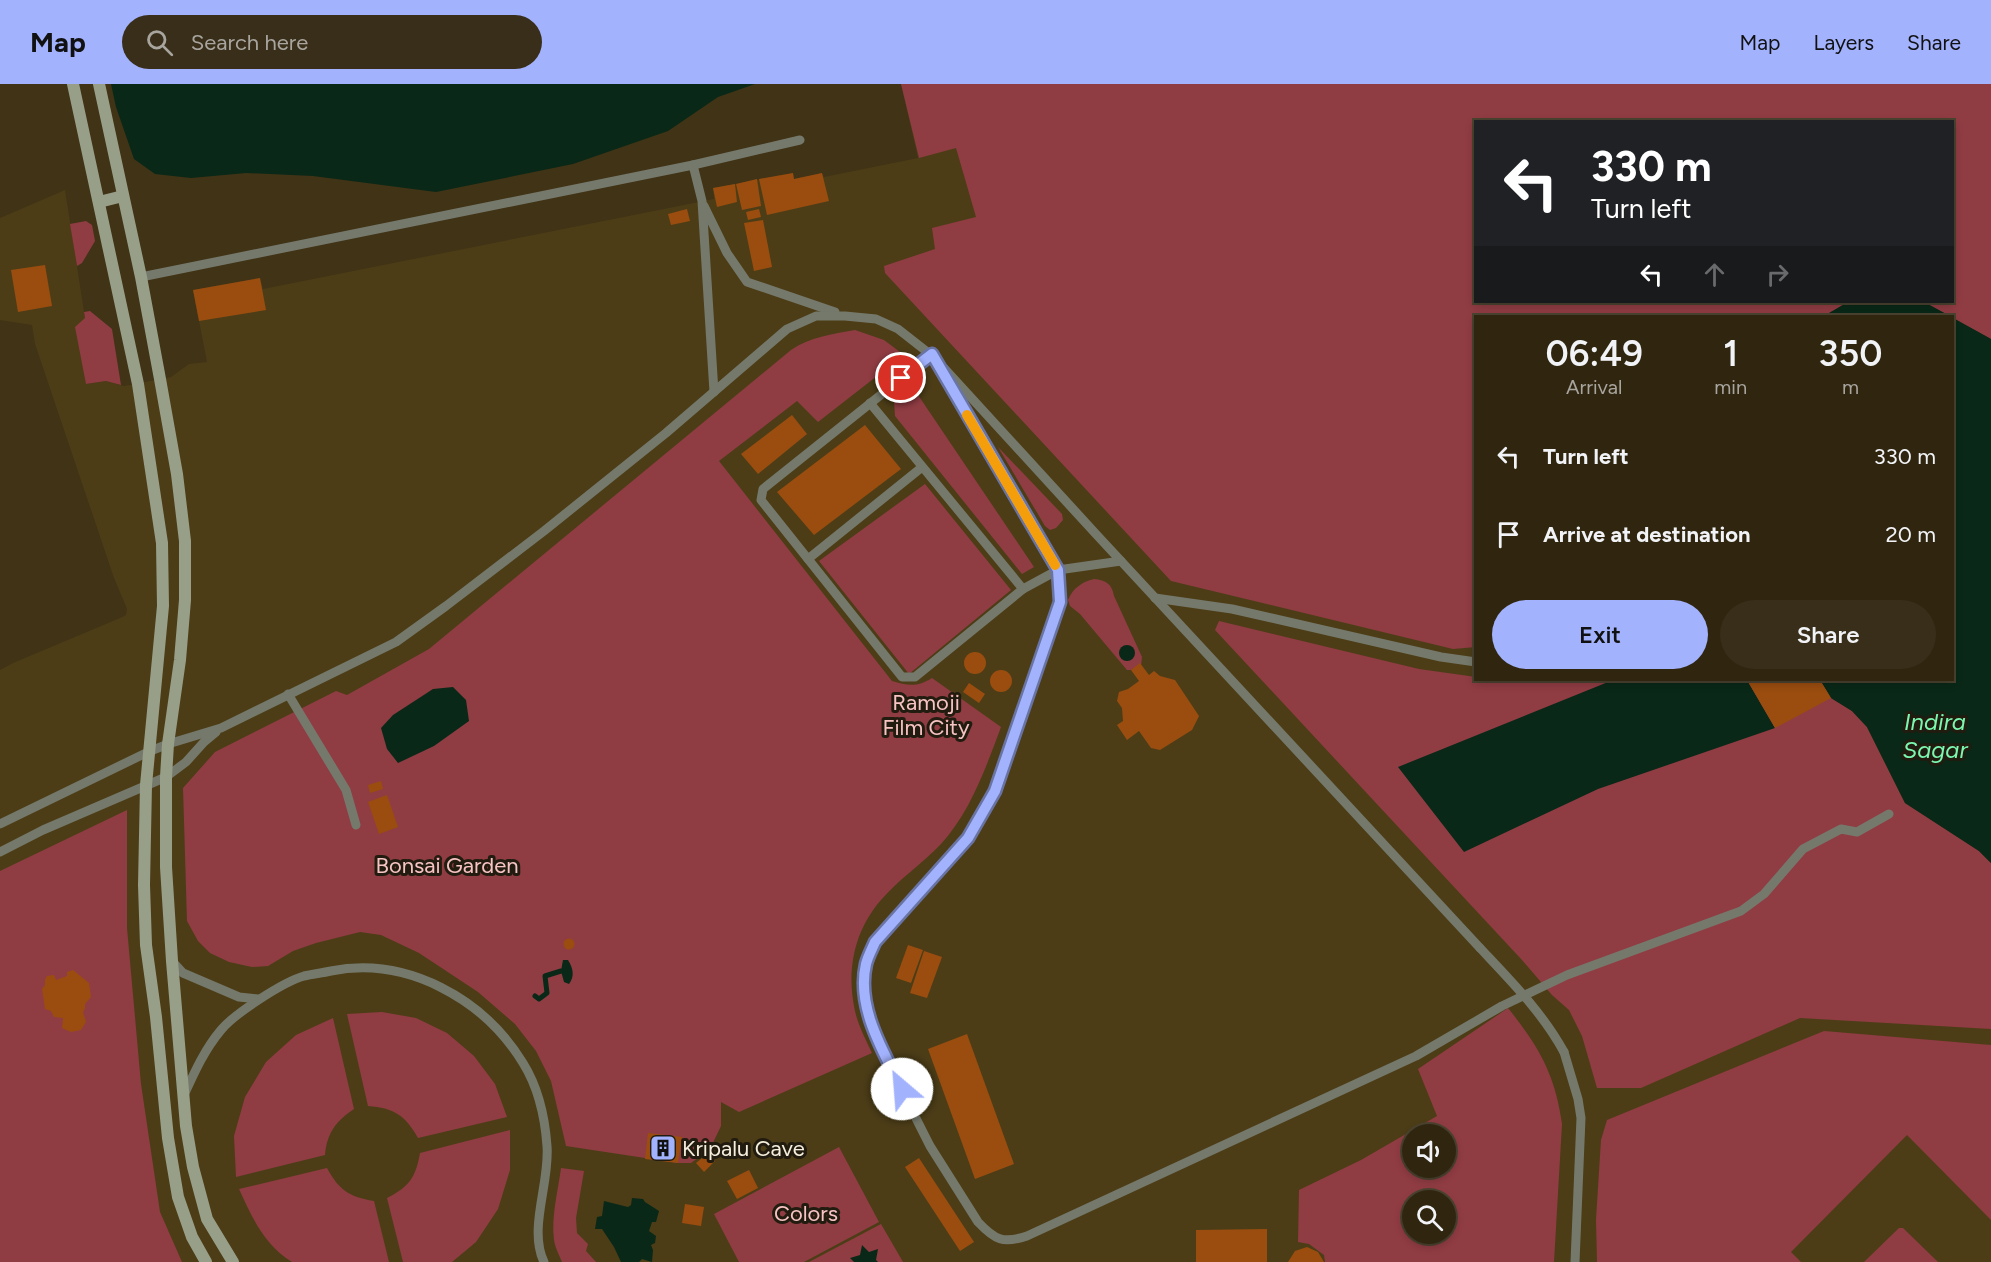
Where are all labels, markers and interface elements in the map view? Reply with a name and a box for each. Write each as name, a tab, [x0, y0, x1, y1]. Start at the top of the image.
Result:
search box	[122, 15, 542, 69]
text: Map	[30, 25, 86, 59]
icon: search	[143, 26, 176, 59]
text: Search here	[191, 29, 308, 56]
text: Map	[1740, 30, 1780, 55]
text: Layers	[1813, 30, 1874, 55]
text: Share	[1907, 30, 1961, 55]
text: 330 m	[1591, 141, 1712, 192]
icon: left	[1492, 144, 1570, 222]
text: Turn left	[1591, 192, 1691, 225]
icon: left	[1635, 258, 1668, 291]
icon: ahead	[1698, 258, 1731, 291]
icon: right	[1761, 258, 1794, 291]
text: 06:49	[1545, 332, 1643, 375]
text: 1	[1723, 332, 1738, 375]
text: 350	[1819, 332, 1882, 375]
pin	[875, 352, 926, 403]
icon: arrive	[884, 361, 917, 394]
text: Arrival	[1566, 375, 1622, 399]
text: min	[1714, 375, 1747, 399]
text: m	[1842, 375, 1859, 399]
icon: left	[1492, 440, 1525, 473]
text: Turn left	[1543, 443, 1629, 470]
text: 330 m	[1874, 443, 1936, 470]
icon: arrive	[1492, 518, 1525, 551]
text: Arrive at destination	[1543, 521, 1751, 548]
text: 20 m	[1885, 521, 1936, 548]
button: Exit	[1492, 600, 1708, 669]
button: Share	[1720, 600, 1936, 669]
park label: Ramoji Film City	[883, 689, 970, 741]
water label: Indira Sagar	[1902, 707, 1968, 764]
park label: Bonsai Garden	[375, 852, 519, 879]
position arrow	[870, 1057, 934, 1121]
map controls	[1402, 1124, 1456, 1244]
button: sound	[1402, 1124, 1456, 1178]
building icon: Kripalu Cave	[648, 1133, 678, 1163]
place label: Kripalu Cave	[682, 1135, 805, 1162]
button: search	[1402, 1190, 1456, 1244]
park label: Colors	[774, 1200, 838, 1227]

